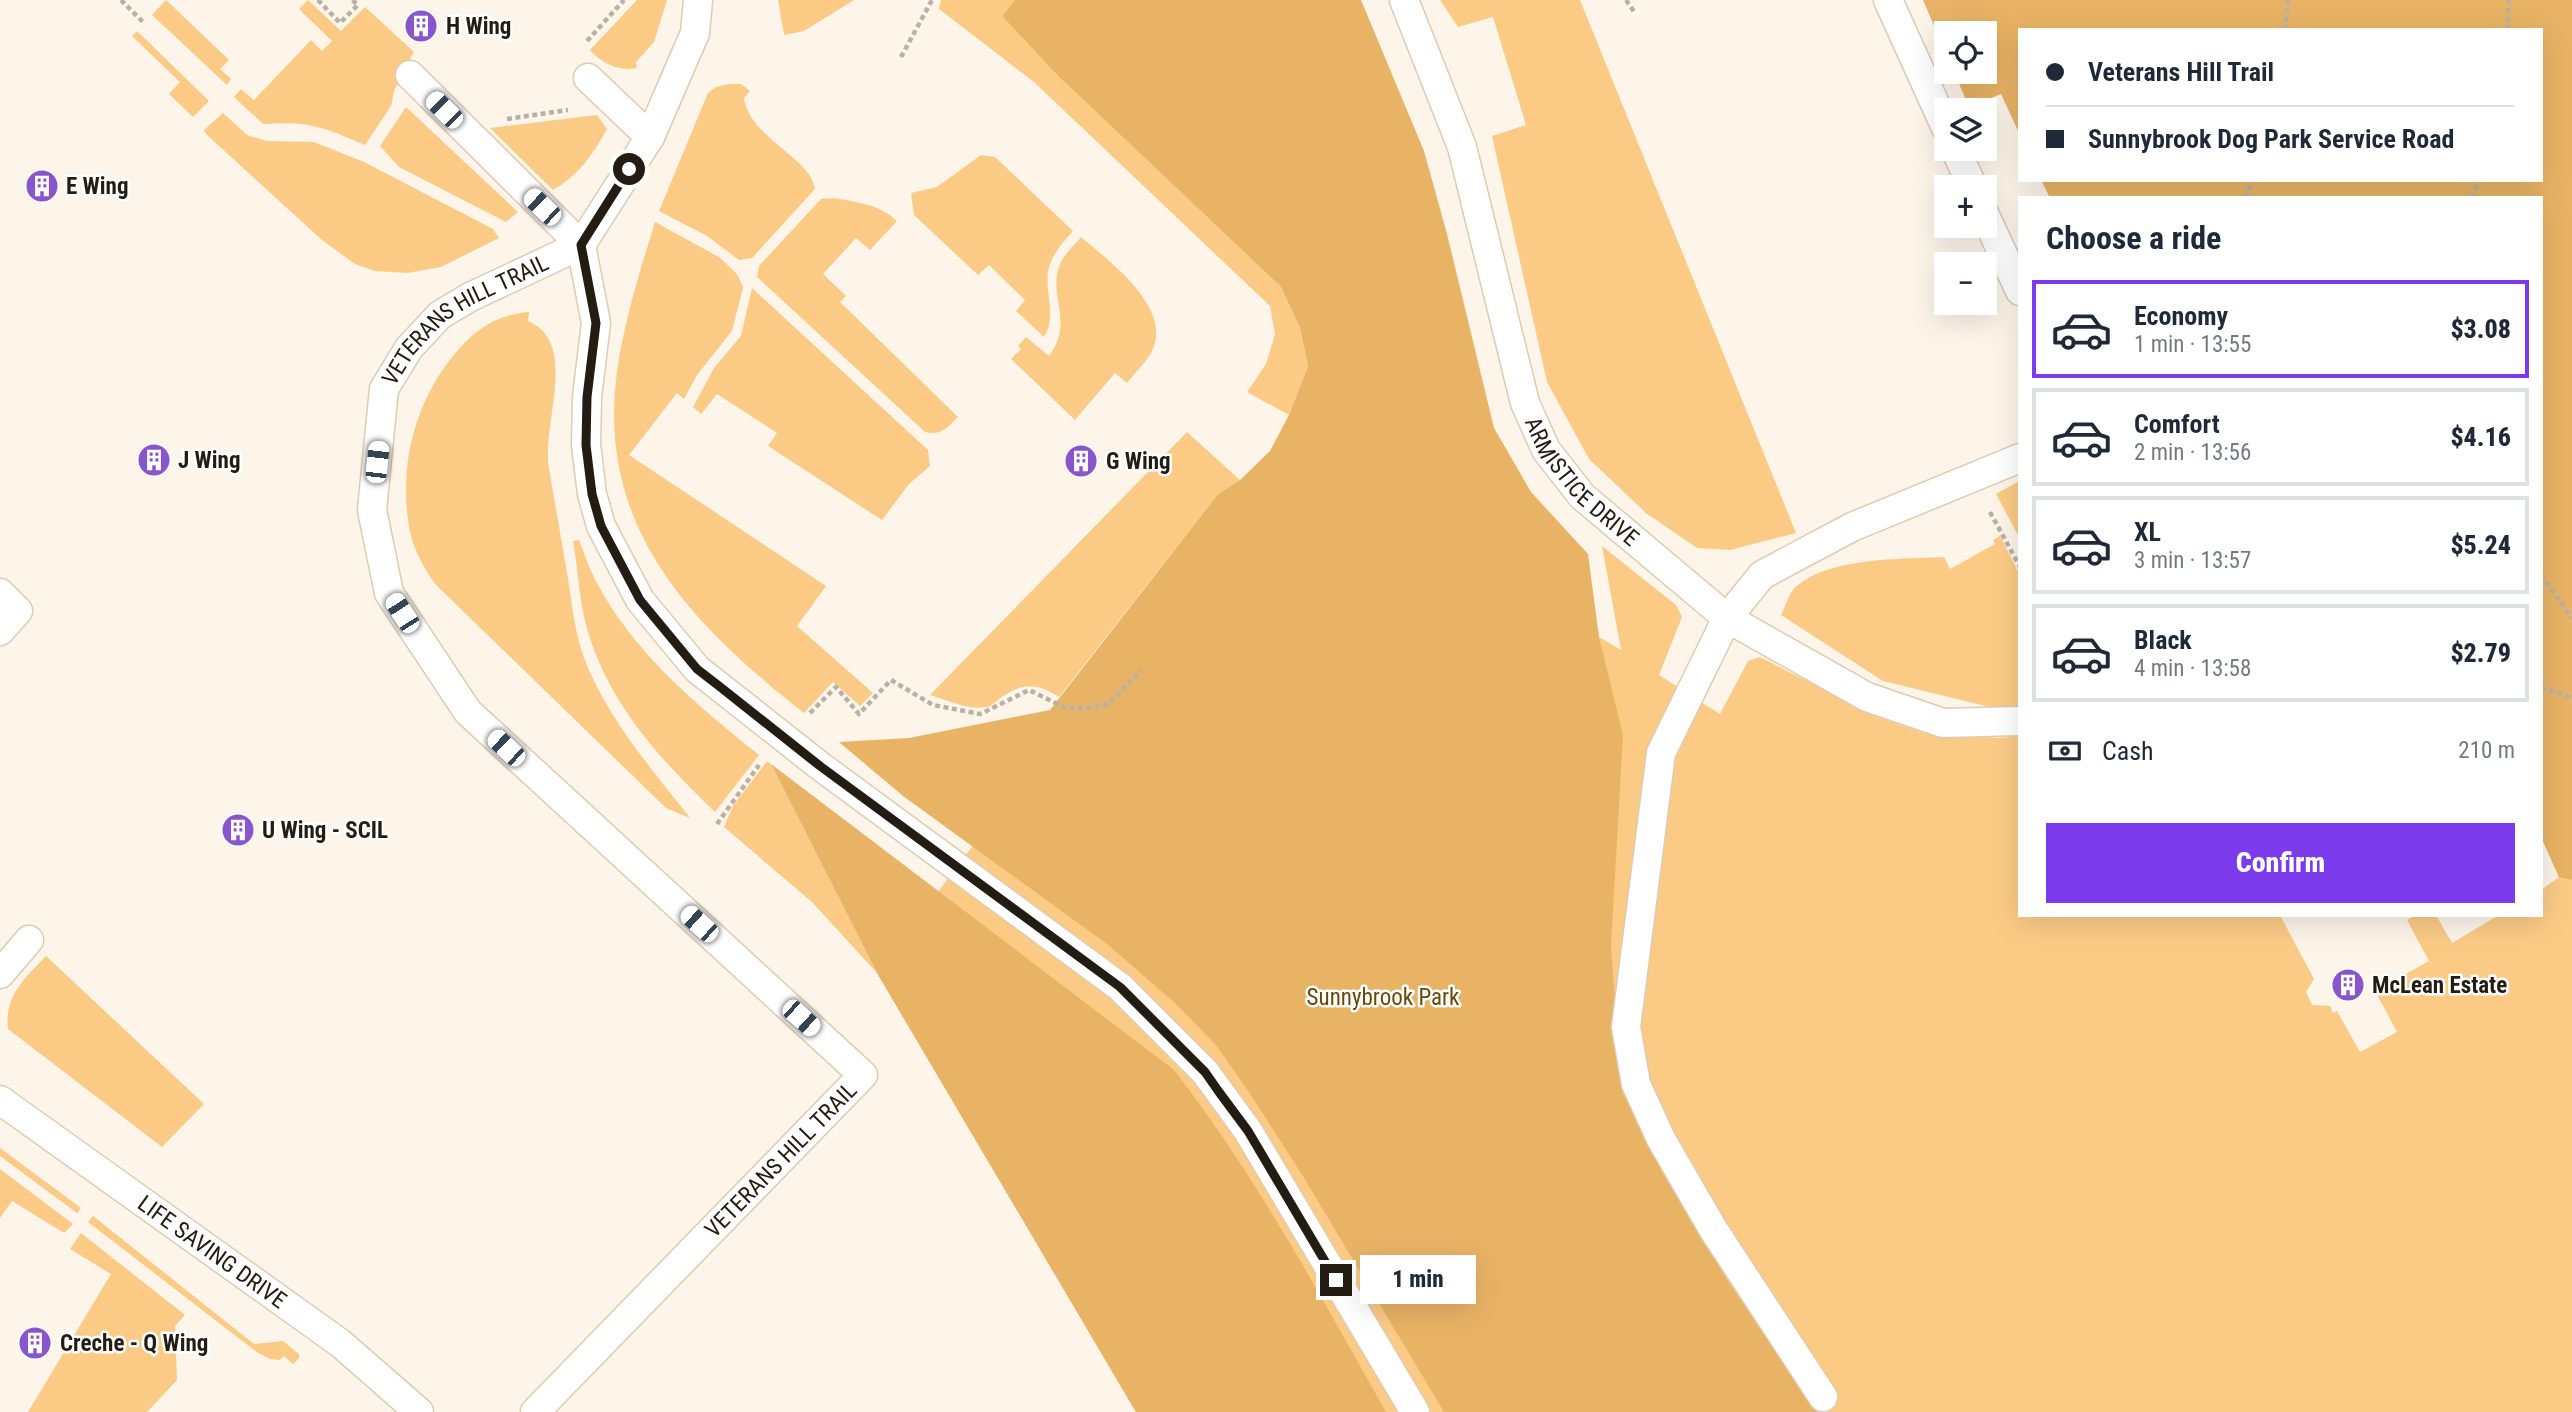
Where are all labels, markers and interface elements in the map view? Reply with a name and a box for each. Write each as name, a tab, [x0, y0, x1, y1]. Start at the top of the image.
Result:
building icon: H Wing	[402, 7, 440, 45]
place label: H Wing	[446, 13, 511, 40]
map controls	[1934, 21, 1997, 315]
button: locate	[1934, 21, 1997, 84]
text: Veterans Hill Trail	[2088, 57, 2274, 87]
car	[422, 88, 467, 132]
button: layers	[1934, 98, 1997, 161]
text: Sunnybrook Dog Park Service Road	[2088, 124, 2454, 154]
route start	[613, 153, 645, 185]
building icon: E Wing	[23, 167, 61, 205]
place label: E Wing	[66, 173, 129, 200]
button: +	[1934, 175, 1997, 238]
car	[520, 185, 565, 229]
text: Choose a ride	[2046, 219, 2221, 257]
street label: VETERANS HILL TRAIL	[376, 249, 553, 390]
button: −	[1934, 252, 1997, 315]
icon: car	[2050, 298, 2113, 361]
text: Economy	[2134, 301, 2228, 331]
text: $3.08	[2450, 314, 2511, 344]
text: 1 min · 13:55	[2134, 331, 2251, 358]
icon: car	[2050, 406, 2113, 469]
text: Comfort	[2134, 409, 2220, 439]
street label: ARMISTICE DRIVE	[1519, 413, 1644, 552]
text: $4.16	[2450, 422, 2511, 452]
text: 2 min · 13:56	[2134, 439, 2251, 466]
car	[365, 440, 390, 484]
building icon: J Wing	[135, 441, 173, 479]
building icon: G Wing	[1062, 442, 1100, 480]
place label: J Wing	[178, 447, 241, 474]
place label: G Wing	[1106, 448, 1171, 475]
icon: car	[2050, 514, 2113, 577]
text: XL	[2134, 517, 2161, 547]
text: $5.24	[2450, 530, 2511, 560]
text: 3 min · 13:57	[2134, 547, 2251, 574]
car	[382, 590, 423, 636]
icon: car	[2050, 622, 2113, 685]
text: Black	[2134, 625, 2192, 655]
text: $2.79	[2450, 638, 2511, 668]
text: 4 min · 13:58	[2134, 655, 2251, 682]
car	[484, 726, 529, 770]
icon: cash	[2046, 732, 2084, 770]
text: Cash	[2102, 736, 2154, 766]
text: 210 m	[2458, 737, 2515, 764]
building icon: U Wing - SCIL	[219, 811, 257, 849]
place label: U Wing - SCIL	[262, 817, 388, 844]
button: Confirm	[2046, 823, 2515, 903]
car	[677, 902, 722, 946]
building icon: McLean Estate	[2329, 966, 2367, 1004]
place label: McLean Estate	[2372, 972, 2507, 999]
park label: Sunnybrook Park	[1307, 984, 1460, 1011]
car	[779, 996, 824, 1040]
street label: VETERANS HILL TRAIL	[699, 1077, 862, 1243]
street label: LIFE SAVING DRIVE	[133, 1190, 292, 1314]
callout: 1 min	[1360, 1256, 1476, 1304]
route end	[1320, 1264, 1352, 1296]
text: 1 min	[1392, 1266, 1444, 1293]
building icon: Creche - Q Wing	[16, 1324, 54, 1362]
place label: Creche - Q Wing	[60, 1330, 208, 1357]

